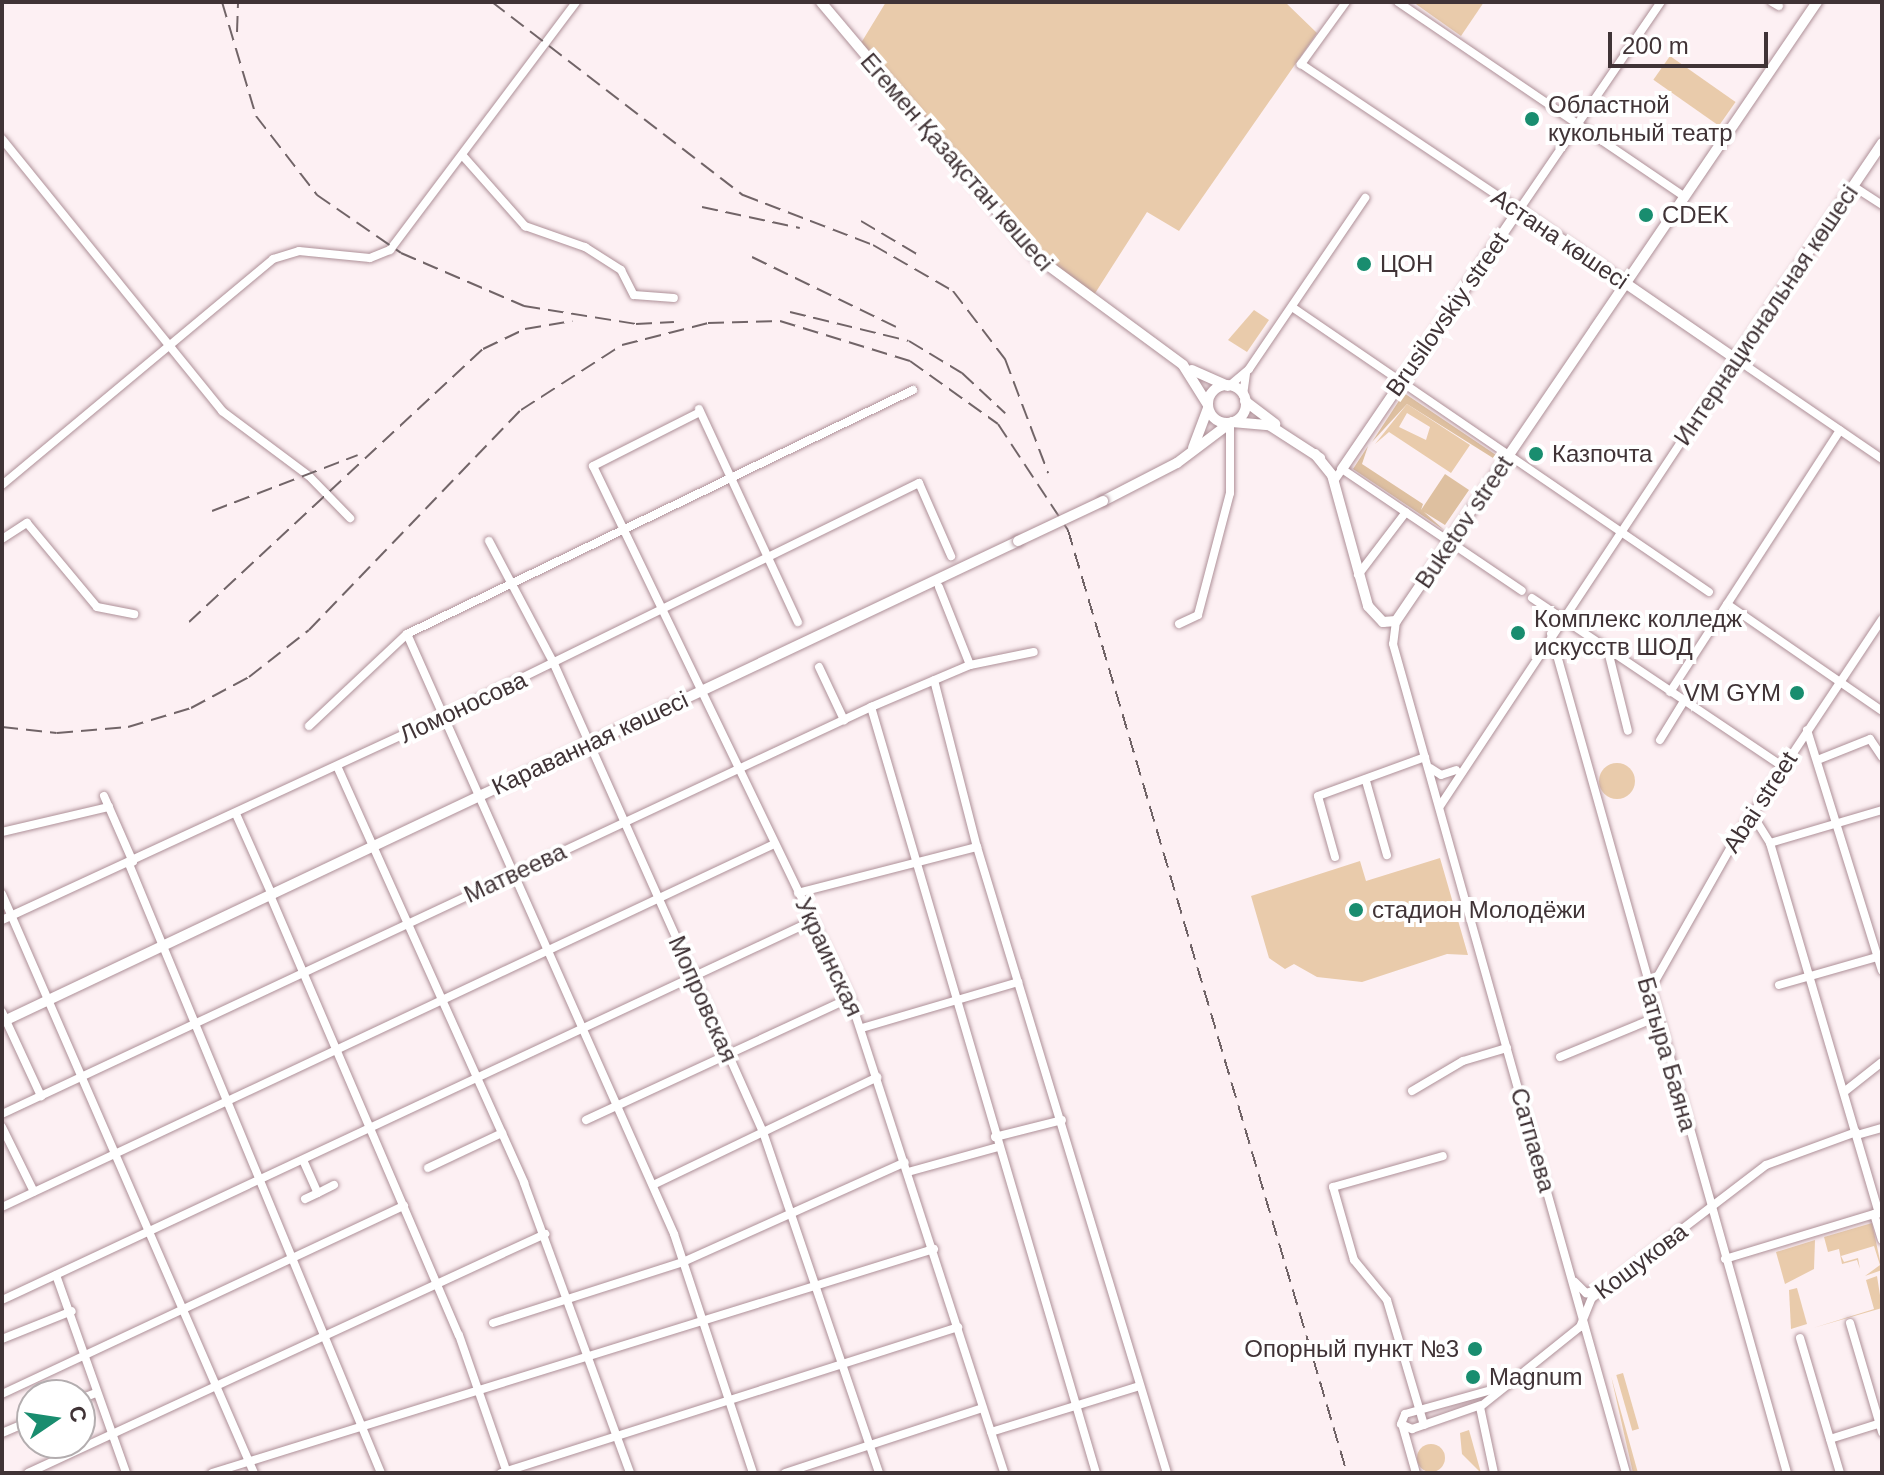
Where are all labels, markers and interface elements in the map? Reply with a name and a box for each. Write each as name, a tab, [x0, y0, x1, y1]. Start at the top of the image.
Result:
scale bar	[1612, 16, 1772, 66]
text: 200 m	[1622, 32, 1689, 59]
street label: Егемен Қазақстан көшесі	[855, 47, 1059, 277]
place label: Областной кукольный театр	[1548, 91, 1733, 147]
marker: Областной кукольный театр	[1523, 110, 1541, 128]
street label: Интернациональная көшесі	[1668, 179, 1864, 451]
street label: Астана көшесі	[1486, 183, 1634, 295]
place label: CDEK	[1662, 201, 1729, 229]
marker: CDEK	[1637, 206, 1655, 224]
street label: Brusilovskiy street	[1380, 227, 1514, 401]
place label: ЦОН	[1380, 250, 1433, 278]
marker: ЦОН	[1355, 255, 1373, 273]
place label: Казпочта	[1552, 440, 1652, 468]
marker: Казпочта	[1527, 445, 1545, 463]
street label: Buketov street	[1409, 450, 1519, 594]
place label: Комплекс колледж искусств ШОД	[1534, 605, 1742, 661]
marker: Комплекс колледж искусств ШОД	[1509, 624, 1527, 642]
street label: Ломоносова	[395, 665, 531, 749]
place label: VM GYM	[1684, 679, 1781, 707]
marker: VM GYM	[1788, 684, 1806, 702]
street label: Караванная көшесі	[487, 685, 693, 801]
street label: Abai street	[1717, 746, 1803, 858]
street label: Матвеева	[459, 837, 571, 909]
street label: Украинская	[789, 893, 869, 1021]
place label: стадион Молодёжи	[1372, 896, 1586, 924]
marker: стадион Молодёжи	[1347, 901, 1365, 919]
street label: Мопровская	[662, 931, 744, 1067]
street label: Батыра Баяна	[1631, 974, 1703, 1134]
street label: Сатпаева	[1504, 1085, 1562, 1195]
street label: Кошукова	[1589, 1217, 1693, 1305]
place label: Опорный пункт №3	[1244, 1335, 1459, 1363]
marker: Опорный пункт №3	[1466, 1340, 1484, 1358]
place label: Magnum	[1489, 1363, 1582, 1391]
marker: Magnum	[1464, 1368, 1482, 1386]
north arrow	[16, 1379, 96, 1459]
text: С	[64, 1403, 92, 1424]

